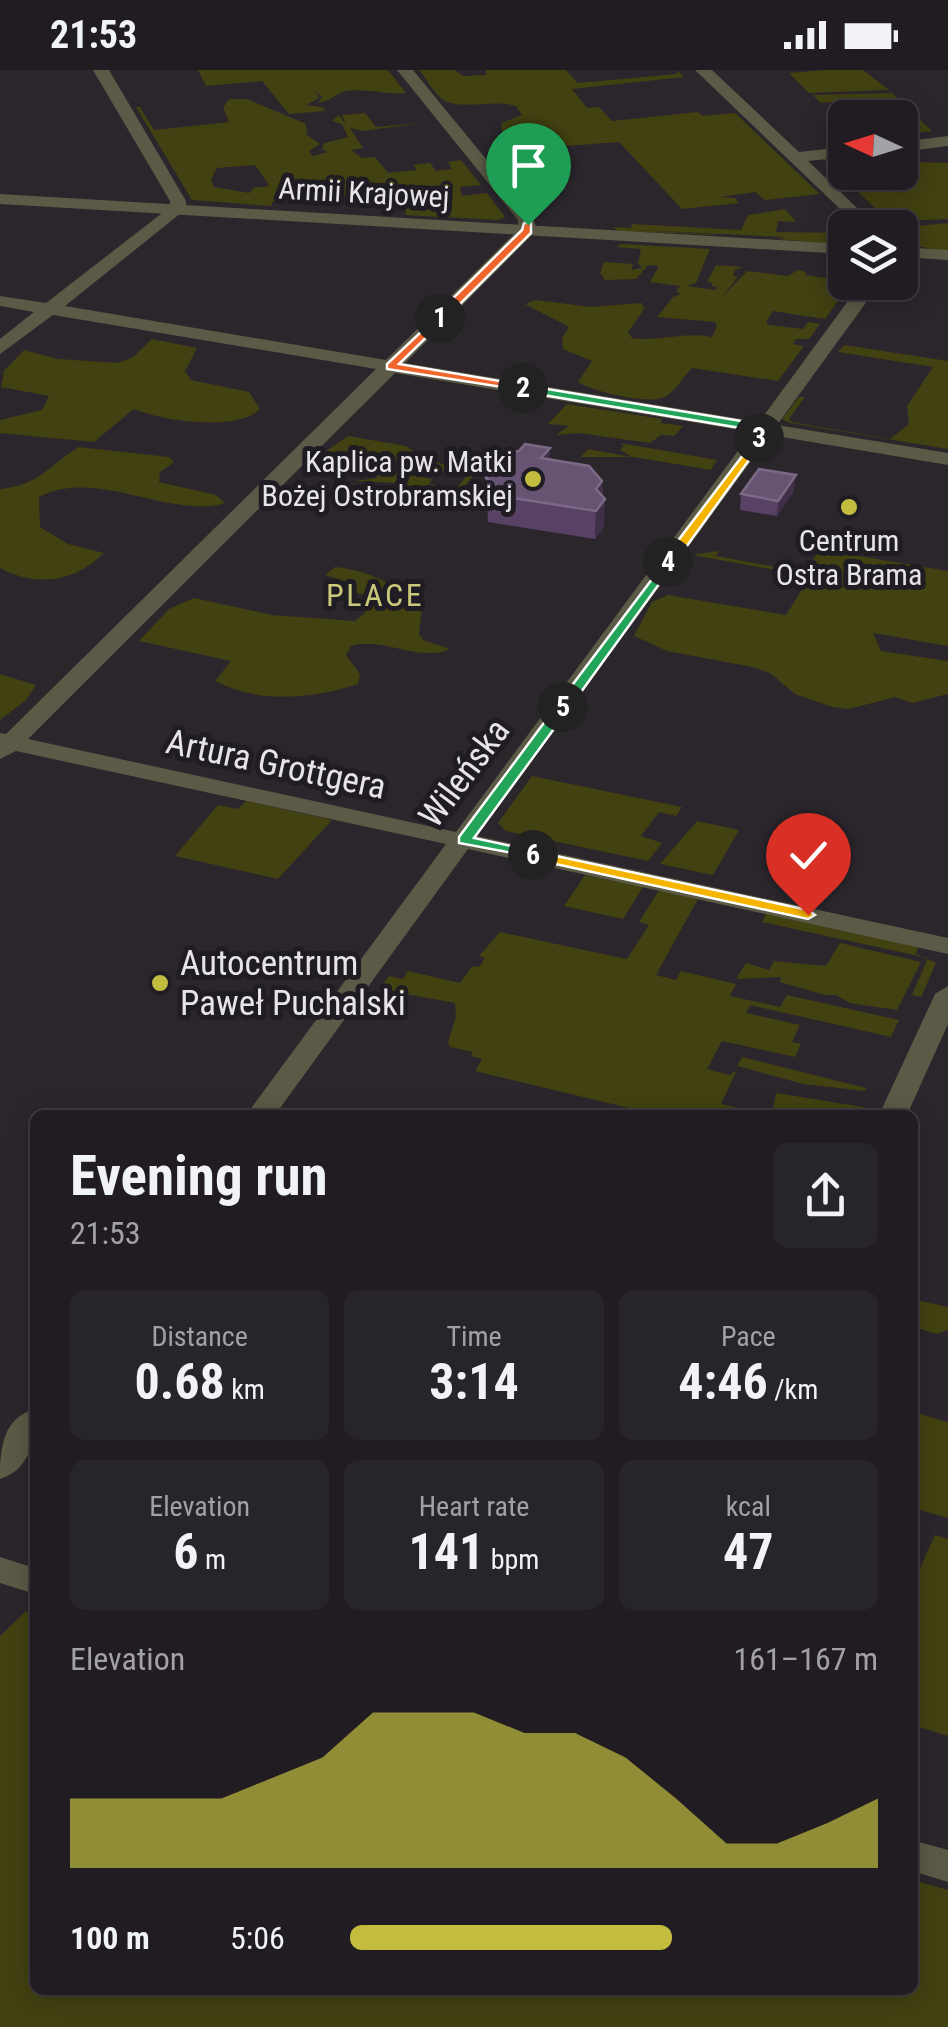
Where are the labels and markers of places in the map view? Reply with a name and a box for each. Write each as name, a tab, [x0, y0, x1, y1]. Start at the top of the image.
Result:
pin	[486, 123, 571, 226]
pin: 1	[415, 293, 465, 343]
pin: 2	[498, 363, 548, 413]
pin: 3	[734, 413, 784, 463]
place label: Kaplica pw. Matki Bożej Ostrobramskiej	[262, 444, 513, 513]
marker: Kaplica pw. Matki Bożej Ostrobramskiej	[522, 468, 544, 490]
marker: Centrum Ostra Brama	[838, 496, 860, 518]
place label: Centrum Ostra Brama	[776, 523, 922, 592]
pin: 4	[643, 537, 693, 587]
pin: 5	[538, 682, 588, 732]
pin	[766, 813, 851, 916]
pin: 6	[508, 830, 558, 880]
place label: Autocentrum Paweł Puchalski	[180, 943, 406, 1024]
marker: Autocentrum Paweł Puchalski	[149, 972, 171, 994]

